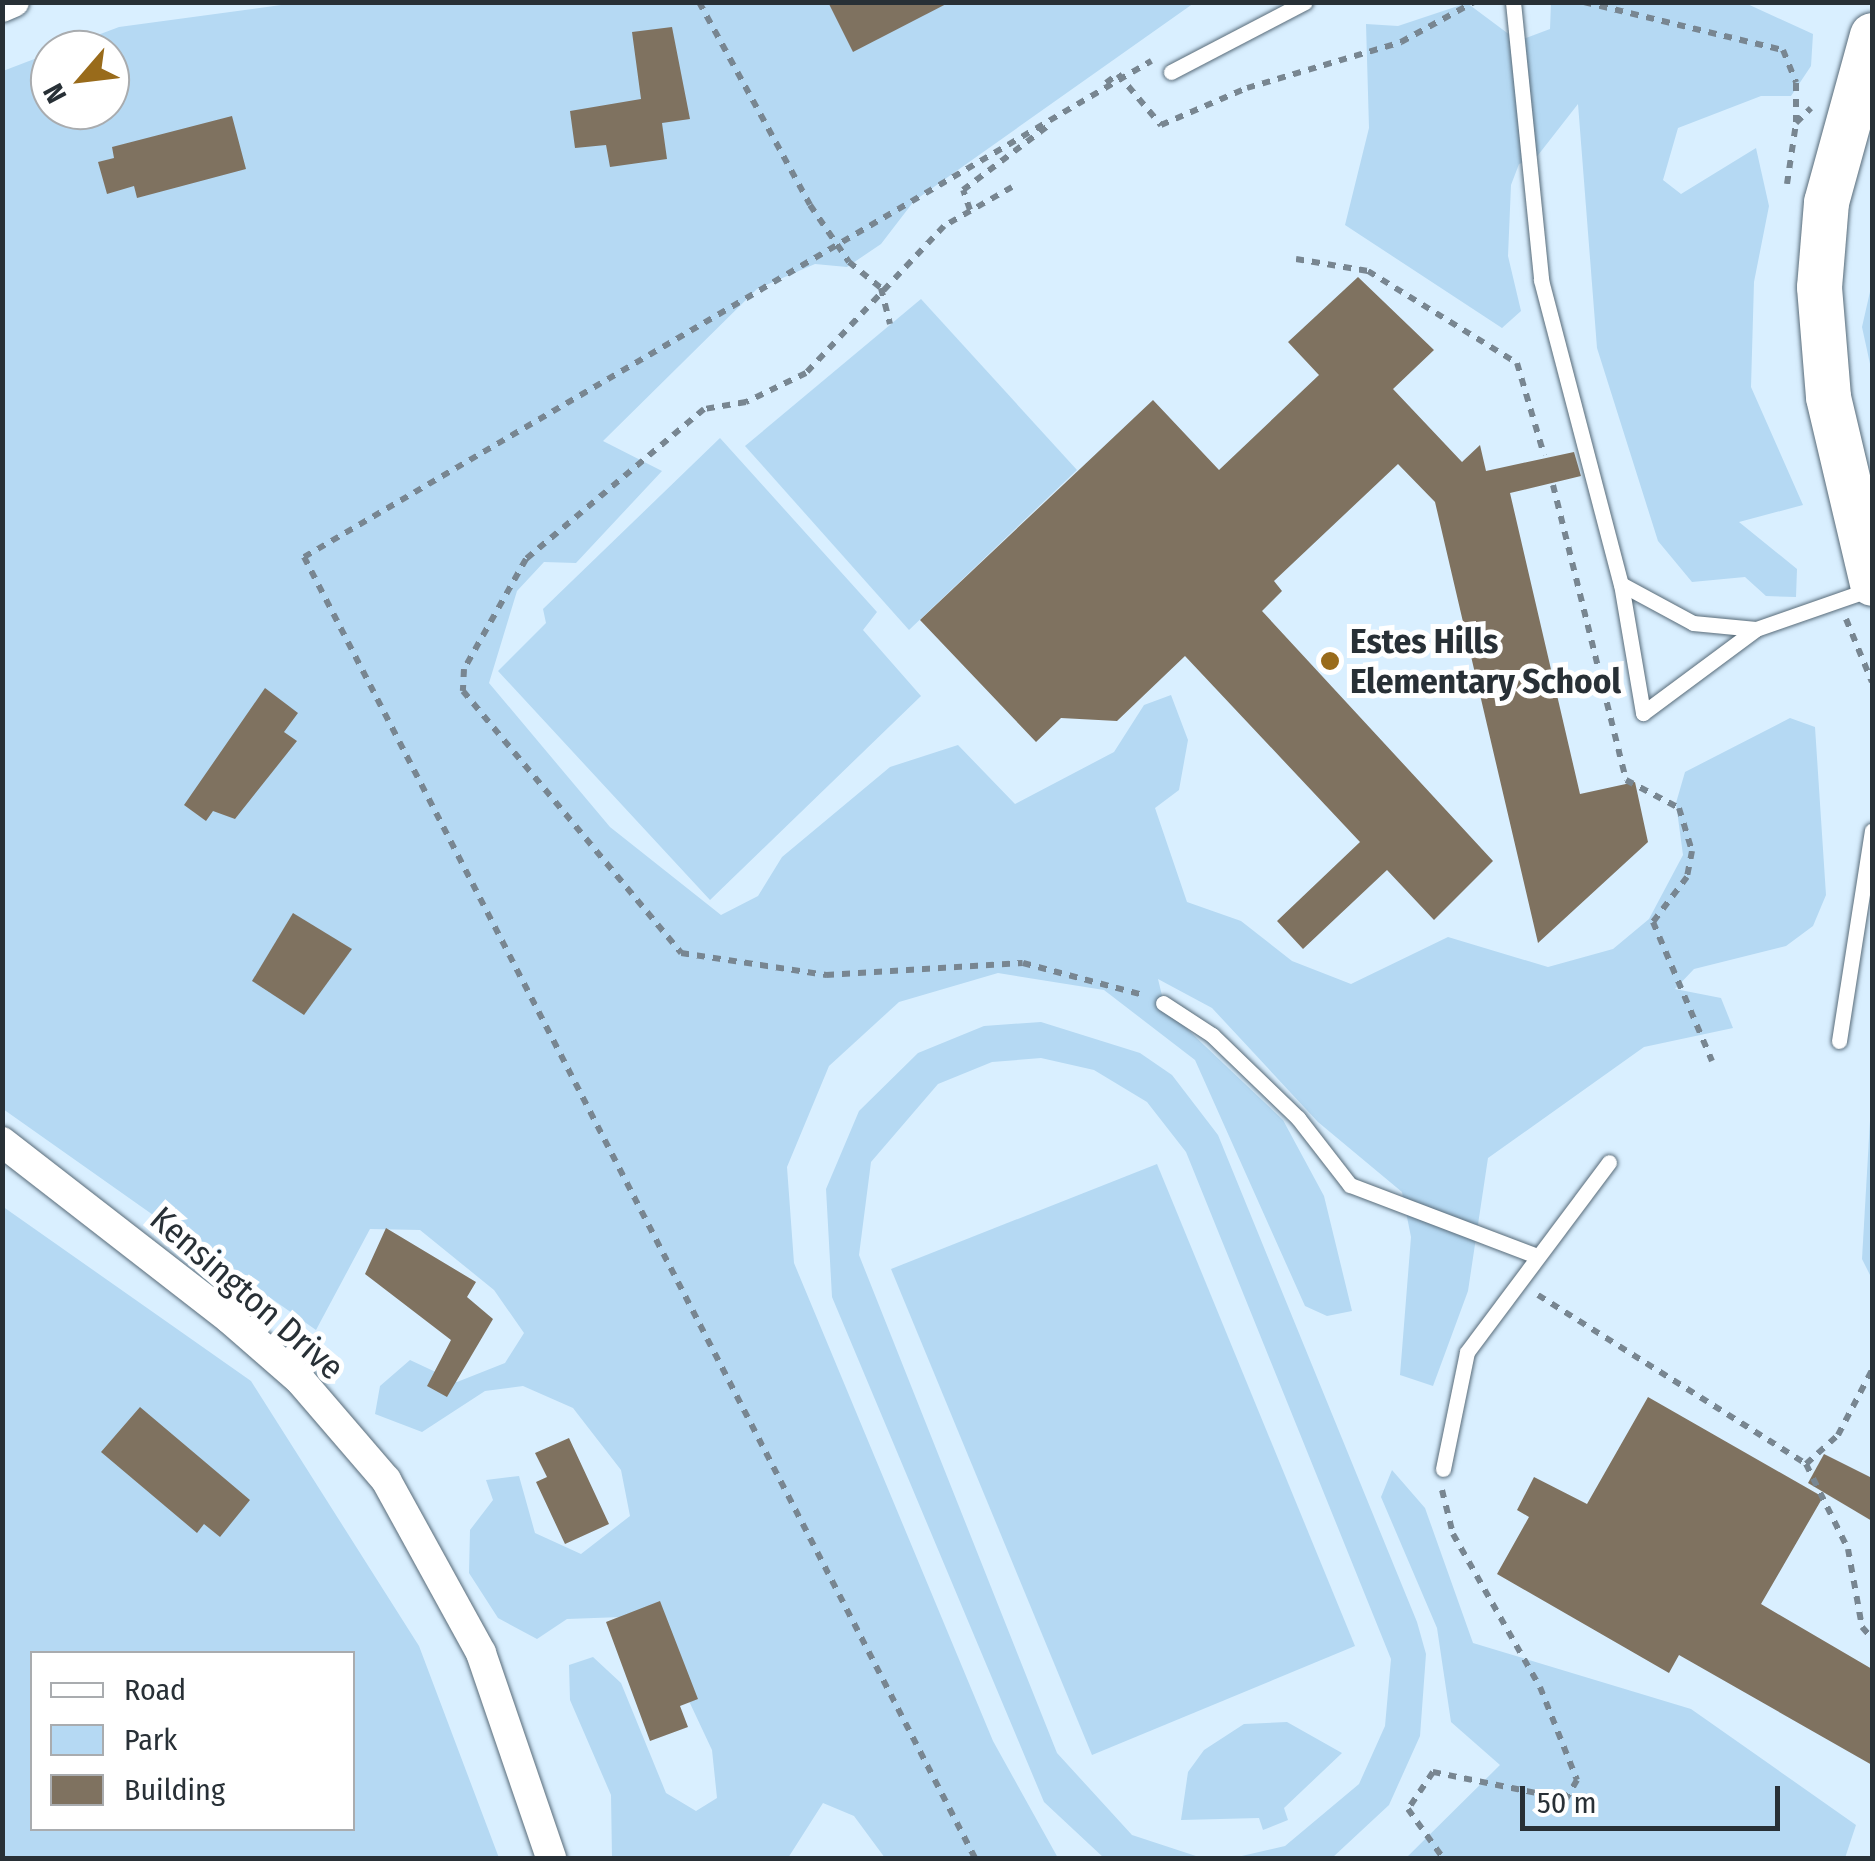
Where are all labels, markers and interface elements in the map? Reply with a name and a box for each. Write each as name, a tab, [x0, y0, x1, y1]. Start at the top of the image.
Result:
north arrow	[30, 30, 130, 130]
text: N	[36, 78, 73, 109]
place label: Estes Hills Elementary School	[1350, 620, 1621, 702]
marker: Estes Hills Elementary School	[1319, 650, 1341, 672]
street label: Kensington Drive	[142, 1198, 352, 1388]
legend	[30, 1651, 355, 1831]
text: Road	[124, 1672, 186, 1708]
text: Park	[124, 1722, 177, 1758]
scale bar	[1525, 1766, 1785, 1828]
text: Building	[124, 1772, 225, 1808]
text: 50 m	[1537, 1785, 1597, 1821]

